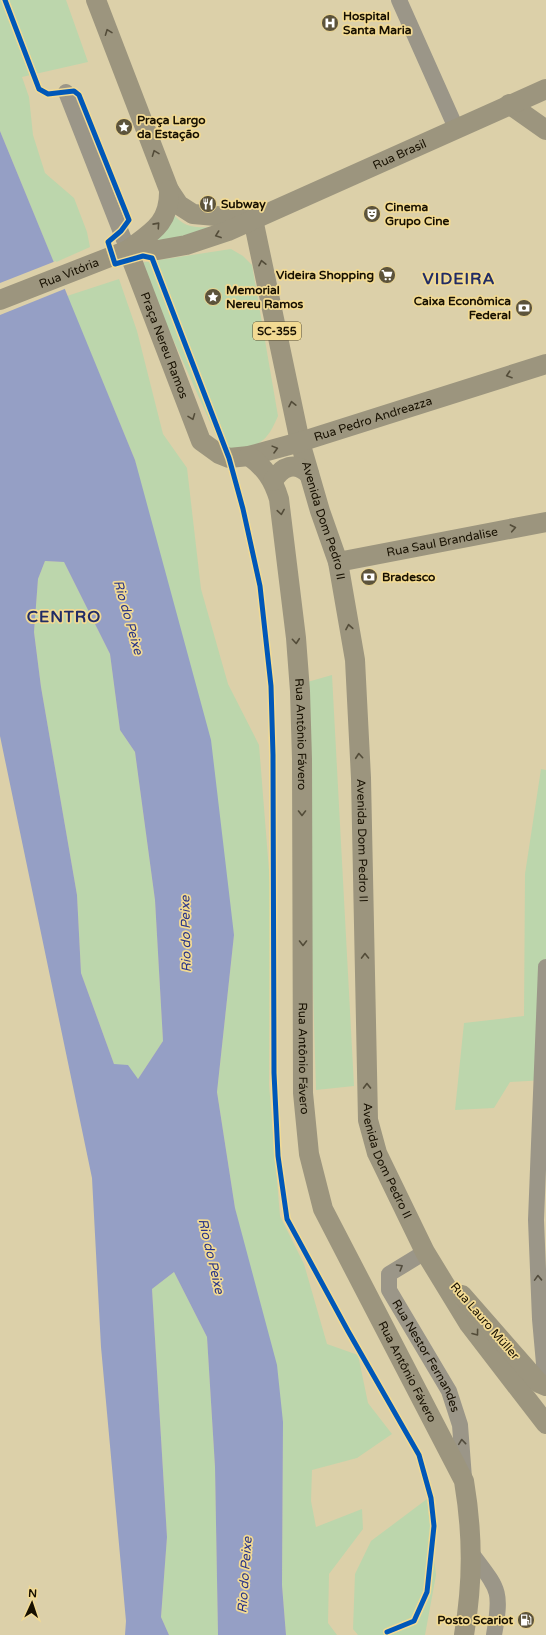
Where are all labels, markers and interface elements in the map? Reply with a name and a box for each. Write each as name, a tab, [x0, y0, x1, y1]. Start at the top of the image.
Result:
place label: Hospital Santa Maria	[343, 9, 412, 37]
hospital icon: Hospital Santa Maria	[320, 13, 340, 33]
one-way arrow	[105, 28, 113, 35]
place label: Praça Largo da Estação	[137, 113, 206, 142]
place icon: Praça Largo da Estação	[114, 117, 134, 137]
street label: Rua Brasil	[371, 136, 428, 172]
one-way arrow	[151, 150, 159, 157]
restaurant icon: Subway	[198, 194, 218, 214]
place label: Subway	[221, 197, 266, 212]
place label: Cinema Grupo Cine	[385, 200, 450, 229]
theatre icon: Cinema Grupo Cine	[362, 204, 382, 224]
one-way arrow	[153, 222, 160, 230]
one-way arrow	[214, 231, 221, 239]
street label: Rua Vitória	[37, 255, 101, 291]
one-way arrow	[259, 260, 267, 266]
supermarket icon: Videira Shopping	[377, 265, 397, 285]
place label: Videira Shopping	[276, 268, 374, 283]
district label: VIDEIRA	[423, 269, 495, 289]
place label: Memorial Nereu Ramos	[226, 283, 303, 311]
place icon: Memorial Nereu Ramos	[203, 287, 223, 307]
street label: Praça Nereu Ramos	[138, 290, 191, 401]
place label: Caixa Econômica Federal	[414, 294, 511, 322]
bank icon: Caixa Econômica Federal	[514, 298, 534, 318]
road number: SC-355	[253, 322, 301, 340]
one-way arrow	[506, 371, 513, 379]
street label: Rua Pedro Andreazza	[312, 394, 434, 444]
one-way arrow	[289, 401, 297, 407]
one-way arrow	[187, 413, 195, 420]
one-way arrow	[271, 445, 278, 454]
street label: Avenida Dom Pedro II	[299, 460, 348, 581]
one-way arrow	[276, 509, 285, 515]
street label: Rua Saul Brandalise	[385, 524, 499, 560]
one-way arrow	[510, 525, 517, 533]
bank icon: Bradesco	[359, 567, 379, 587]
place label: Bradesco	[382, 570, 435, 584]
water label: Rio do Peixe	[110, 578, 146, 657]
district label: CENTRO	[27, 607, 101, 627]
one-way arrow	[346, 623, 354, 630]
one-way arrow	[292, 638, 301, 644]
street label: Rua Antônio Fávero	[292, 678, 309, 790]
one-way arrow	[355, 753, 364, 759]
street label: Avenida Dom Pedro II	[354, 779, 371, 902]
one-way arrow	[298, 810, 306, 816]
water label: Rio do Peixe	[177, 895, 195, 972]
one-way arrow	[299, 940, 307, 946]
one-way arrow	[360, 953, 369, 959]
street label: Rua Antônio Fávero	[296, 1002, 312, 1115]
one-way arrow	[363, 1083, 371, 1089]
street label: Avenida Dom Pedro II	[361, 1103, 415, 1221]
water label: Rio do Peixe	[195, 1217, 228, 1296]
one-way arrow	[396, 1265, 403, 1272]
one-way arrow	[534, 1275, 543, 1281]
street label: Rua Lauro Müller	[448, 1280, 523, 1363]
street label: Rua Nestor Fernandes	[389, 1297, 462, 1414]
street label: Rua Antônio Fávero	[375, 1319, 439, 1425]
one-way arrow	[471, 1328, 478, 1335]
one-way arrow	[457, 1439, 466, 1445]
water label: Rio do Peixe	[234, 1536, 256, 1614]
north arrow	[12, 1583, 52, 1623]
text: N	[28, 1587, 37, 1600]
fuel station icon: Posto Scariot	[516, 1610, 536, 1630]
place label: Posto Scariot	[437, 1613, 513, 1627]

